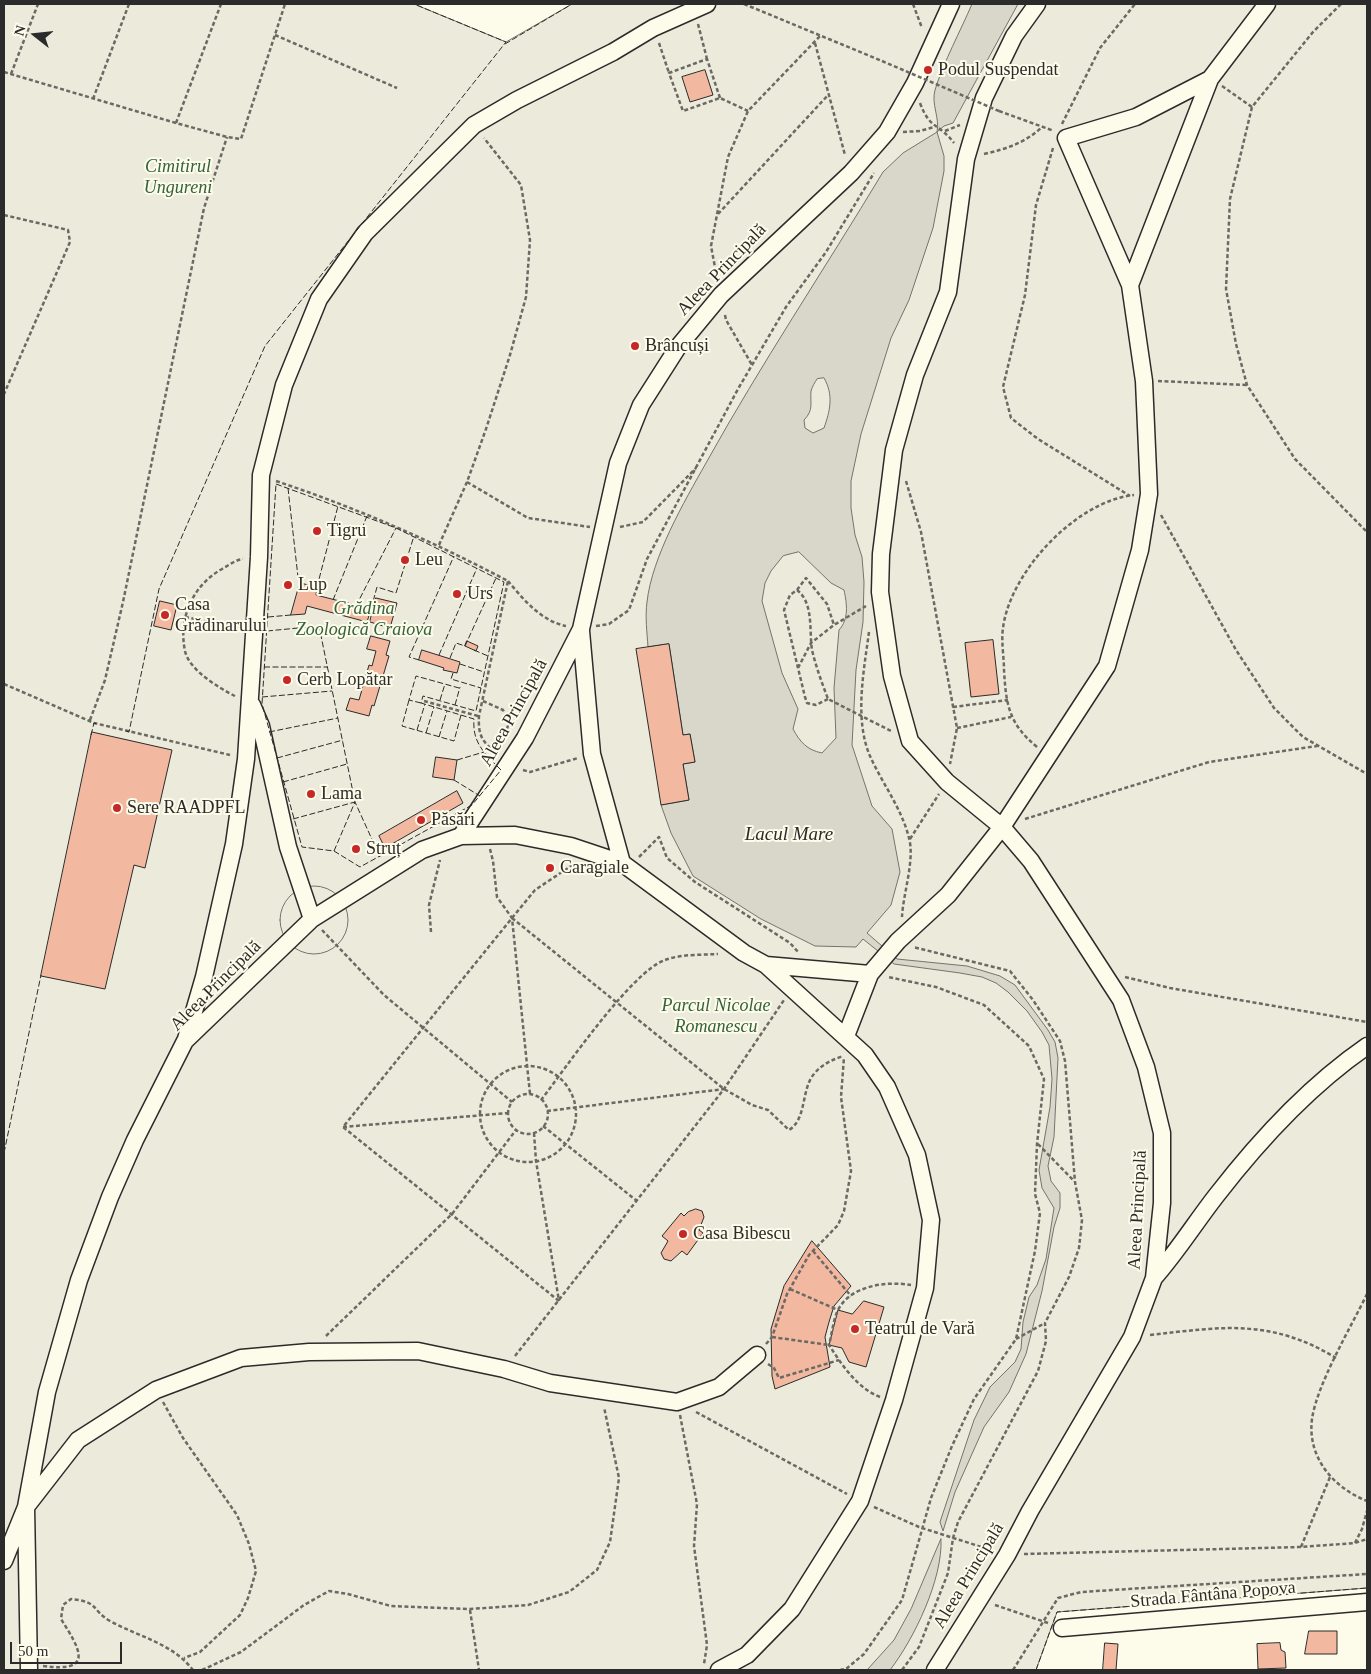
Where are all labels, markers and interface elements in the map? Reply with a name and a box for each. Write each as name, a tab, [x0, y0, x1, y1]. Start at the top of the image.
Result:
north arrow	[10, 10, 60, 60]
text: N	[11, 24, 29, 38]
place label: Podul Suspendat	[938, 59, 1059, 81]
marker: Podul Suspendat	[922, 64, 934, 76]
park label: Cimitirul Ungureni	[144, 156, 212, 198]
street label: Aleea Principală	[673, 220, 771, 320]
place label: Brâncuși	[645, 335, 709, 357]
marker: Brâncuși	[629, 340, 641, 352]
place label: Tigru	[327, 520, 366, 542]
marker: Tigru	[311, 525, 323, 537]
place label: Leu	[415, 549, 443, 571]
marker: Leu	[399, 554, 411, 566]
place label: Lup	[298, 574, 327, 596]
marker: Lup	[282, 579, 294, 591]
place label: Urs	[467, 583, 493, 605]
marker: Urs	[451, 588, 463, 600]
place label: Casa Grădinarului	[175, 594, 267, 636]
park label: Grădina Zoologică Craiova	[296, 598, 432, 640]
marker: Casa Grădinarului	[159, 609, 171, 621]
street label: Aleea Principală	[476, 656, 552, 770]
place label: Cerb Lopătar	[297, 669, 392, 691]
marker: Cerb Lopătar	[281, 674, 293, 686]
place label: Lama	[321, 783, 362, 805]
marker: Lama	[305, 788, 317, 800]
place label: Sere RAADPFL	[127, 797, 246, 819]
marker: Sere RAADPFL	[111, 802, 123, 814]
place label: Păsări	[431, 809, 475, 831]
marker: Păsări	[415, 814, 427, 826]
water label: Lacul Mare	[745, 824, 833, 846]
place label: Struț	[366, 838, 401, 860]
marker: Struț	[350, 843, 362, 855]
place label: Caragiale	[560, 857, 629, 879]
marker: Caragiale	[544, 862, 556, 874]
street label: Aleea Principală	[166, 936, 266, 1036]
park label: Parcul Nicolae Romanescu	[662, 995, 770, 1038]
street label: Aleea Principală	[1124, 1150, 1152, 1270]
place label: Casa Bibescu	[693, 1223, 790, 1245]
marker: Casa Bibescu	[677, 1228, 689, 1240]
place label: Teatrul de Vară	[865, 1318, 975, 1340]
marker: Teatrul de Vară	[849, 1323, 861, 1335]
street label: Aleea Principală	[929, 1519, 1009, 1633]
street label: Strada Fântâna Popova	[1129, 1577, 1297, 1613]
scale bar	[12, 1632, 125, 1664]
text: 50 m	[18, 1643, 48, 1659]

